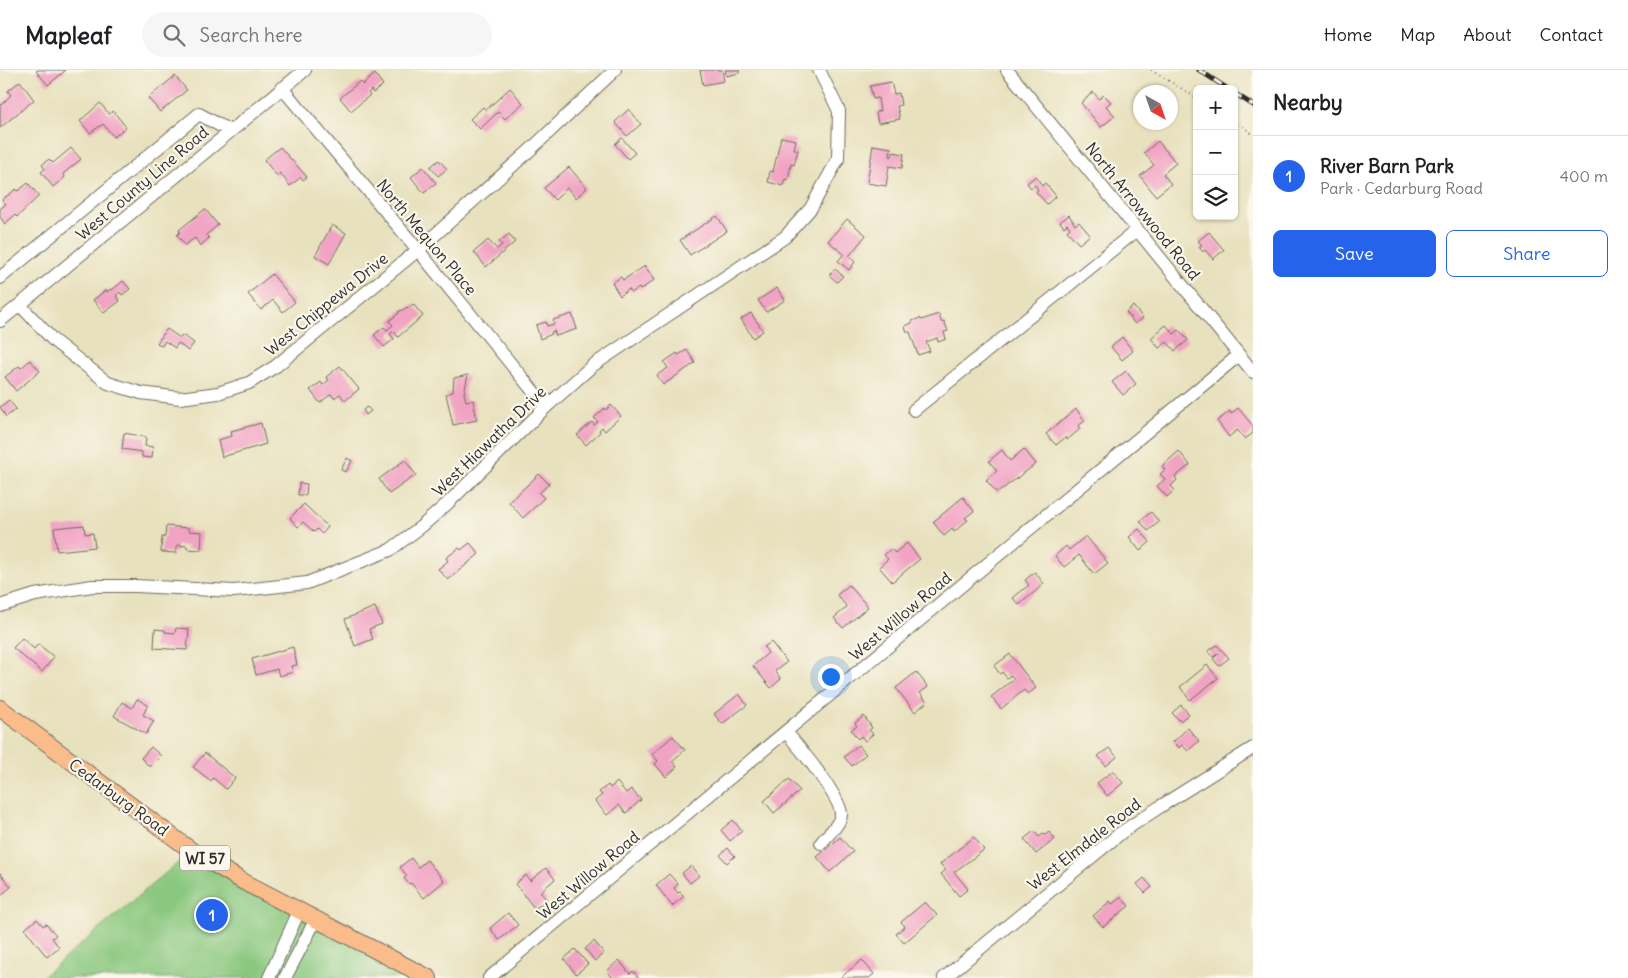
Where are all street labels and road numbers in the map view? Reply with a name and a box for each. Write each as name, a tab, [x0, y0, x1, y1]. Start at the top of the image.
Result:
street label: West County Line Road	[72, 122, 212, 244]
street label: North Arrowwood Road	[1081, 138, 1205, 284]
street label: North Mequon Place	[373, 175, 481, 299]
street label: West Chippewa Drive	[260, 248, 392, 360]
street label: West Hiawatha Drive	[428, 382, 550, 500]
street label: West Willow Road	[845, 567, 955, 665]
street label: Cedarburg Road	[65, 754, 173, 840]
street label: West Elmdale Road	[1023, 794, 1145, 894]
street label: West Willow Road	[533, 826, 643, 924]
road number: WI 57	[180, 846, 230, 870]

